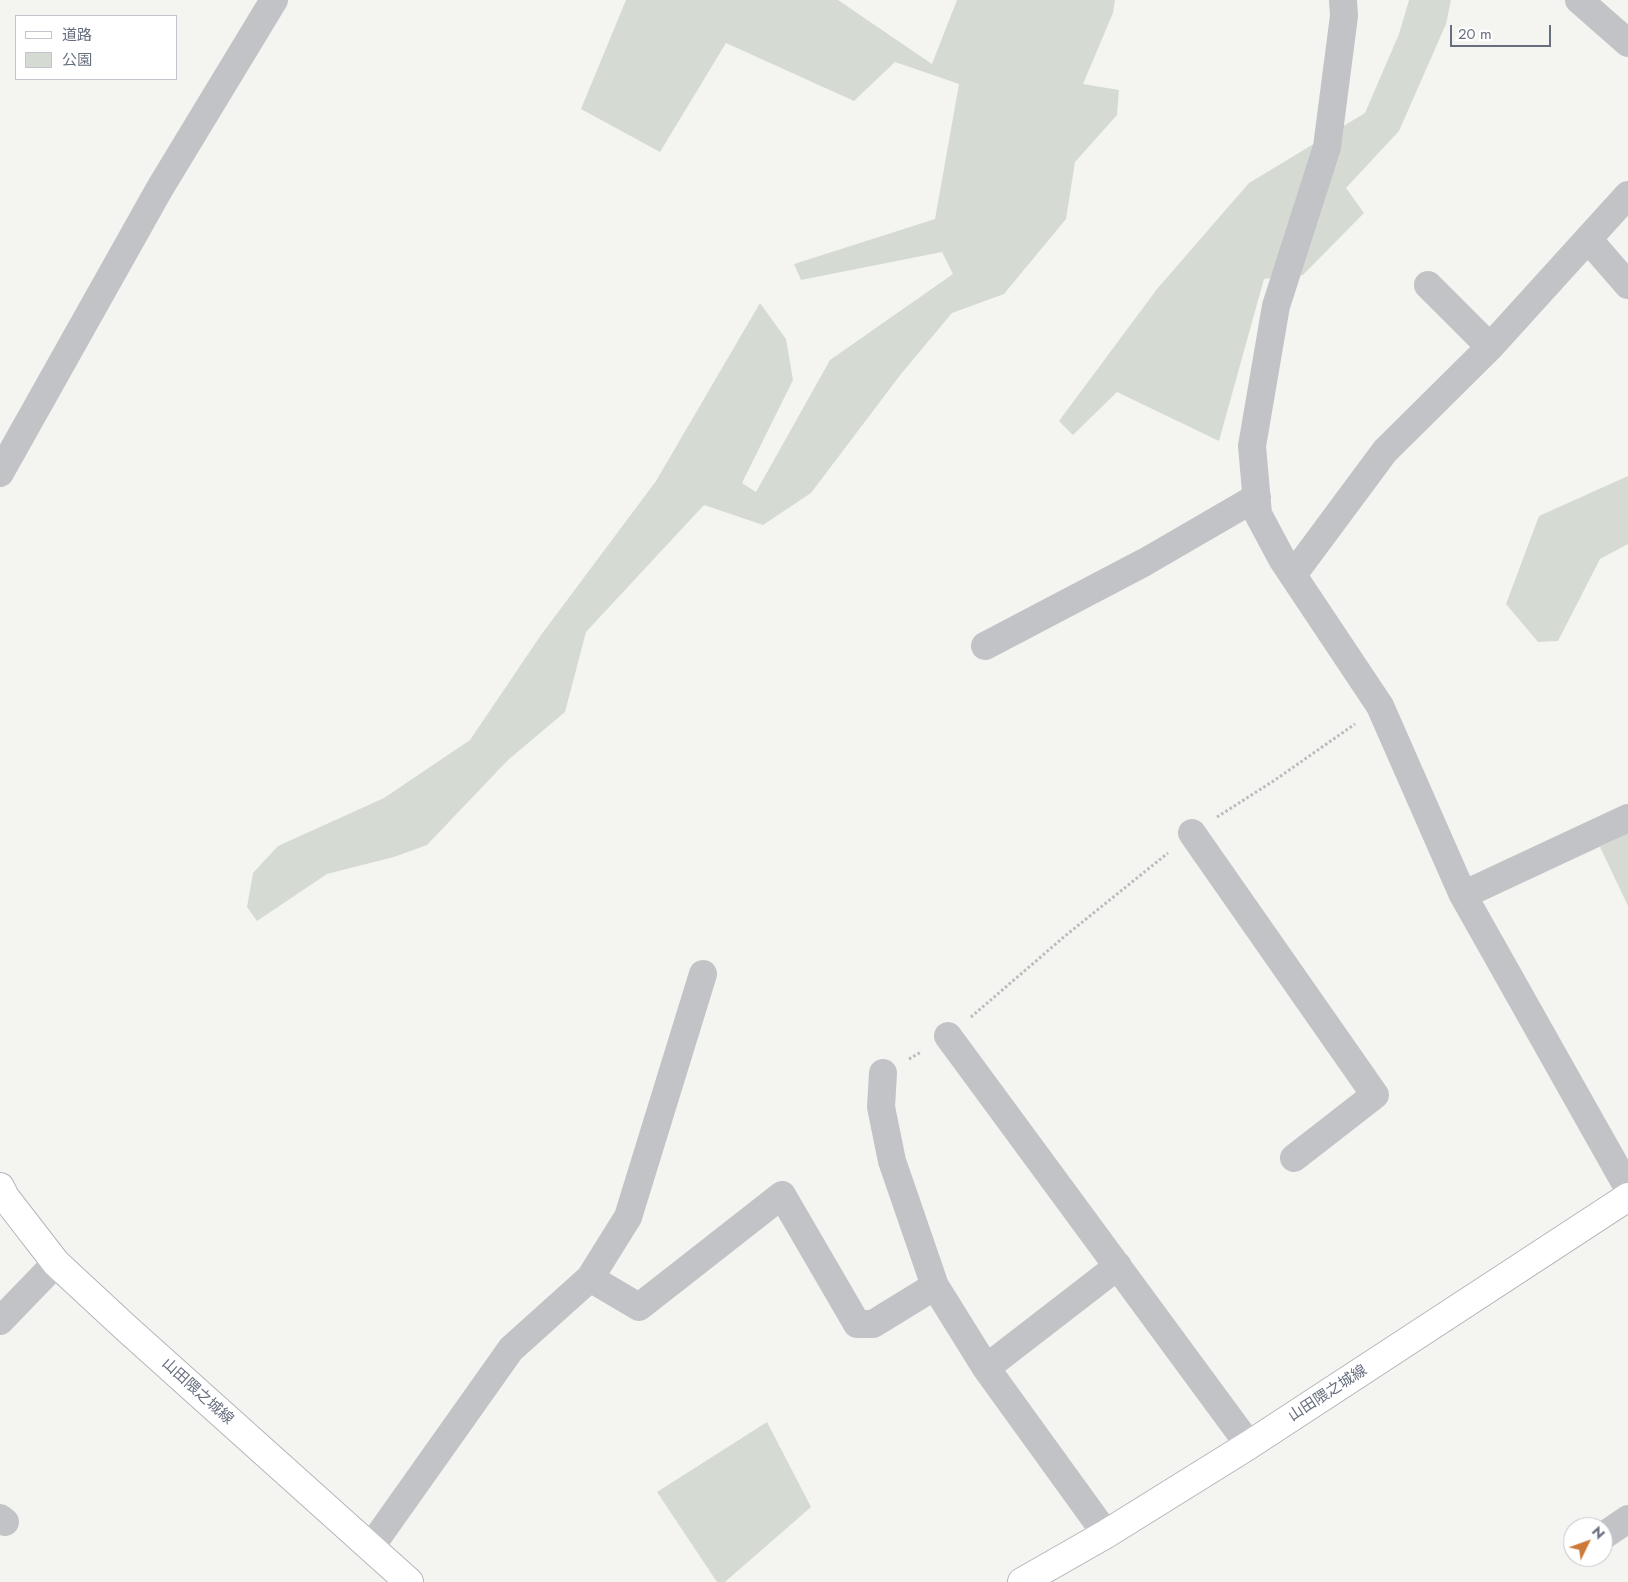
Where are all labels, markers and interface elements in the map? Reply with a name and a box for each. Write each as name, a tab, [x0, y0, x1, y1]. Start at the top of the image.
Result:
legend	[15, 15, 178, 80]
scale bar	[1453, 15, 1554, 47]
text: 20 m	[1458, 23, 1492, 45]
text: 道路	[62, 24, 92, 46]
text: 公園	[62, 49, 92, 71]
street label: 山田隈之城線	[158, 1355, 236, 1429]
street label: 山田隈之城線	[1285, 1362, 1371, 1426]
north arrow	[1563, 1517, 1613, 1567]
text: N	[1587, 1522, 1610, 1543]

